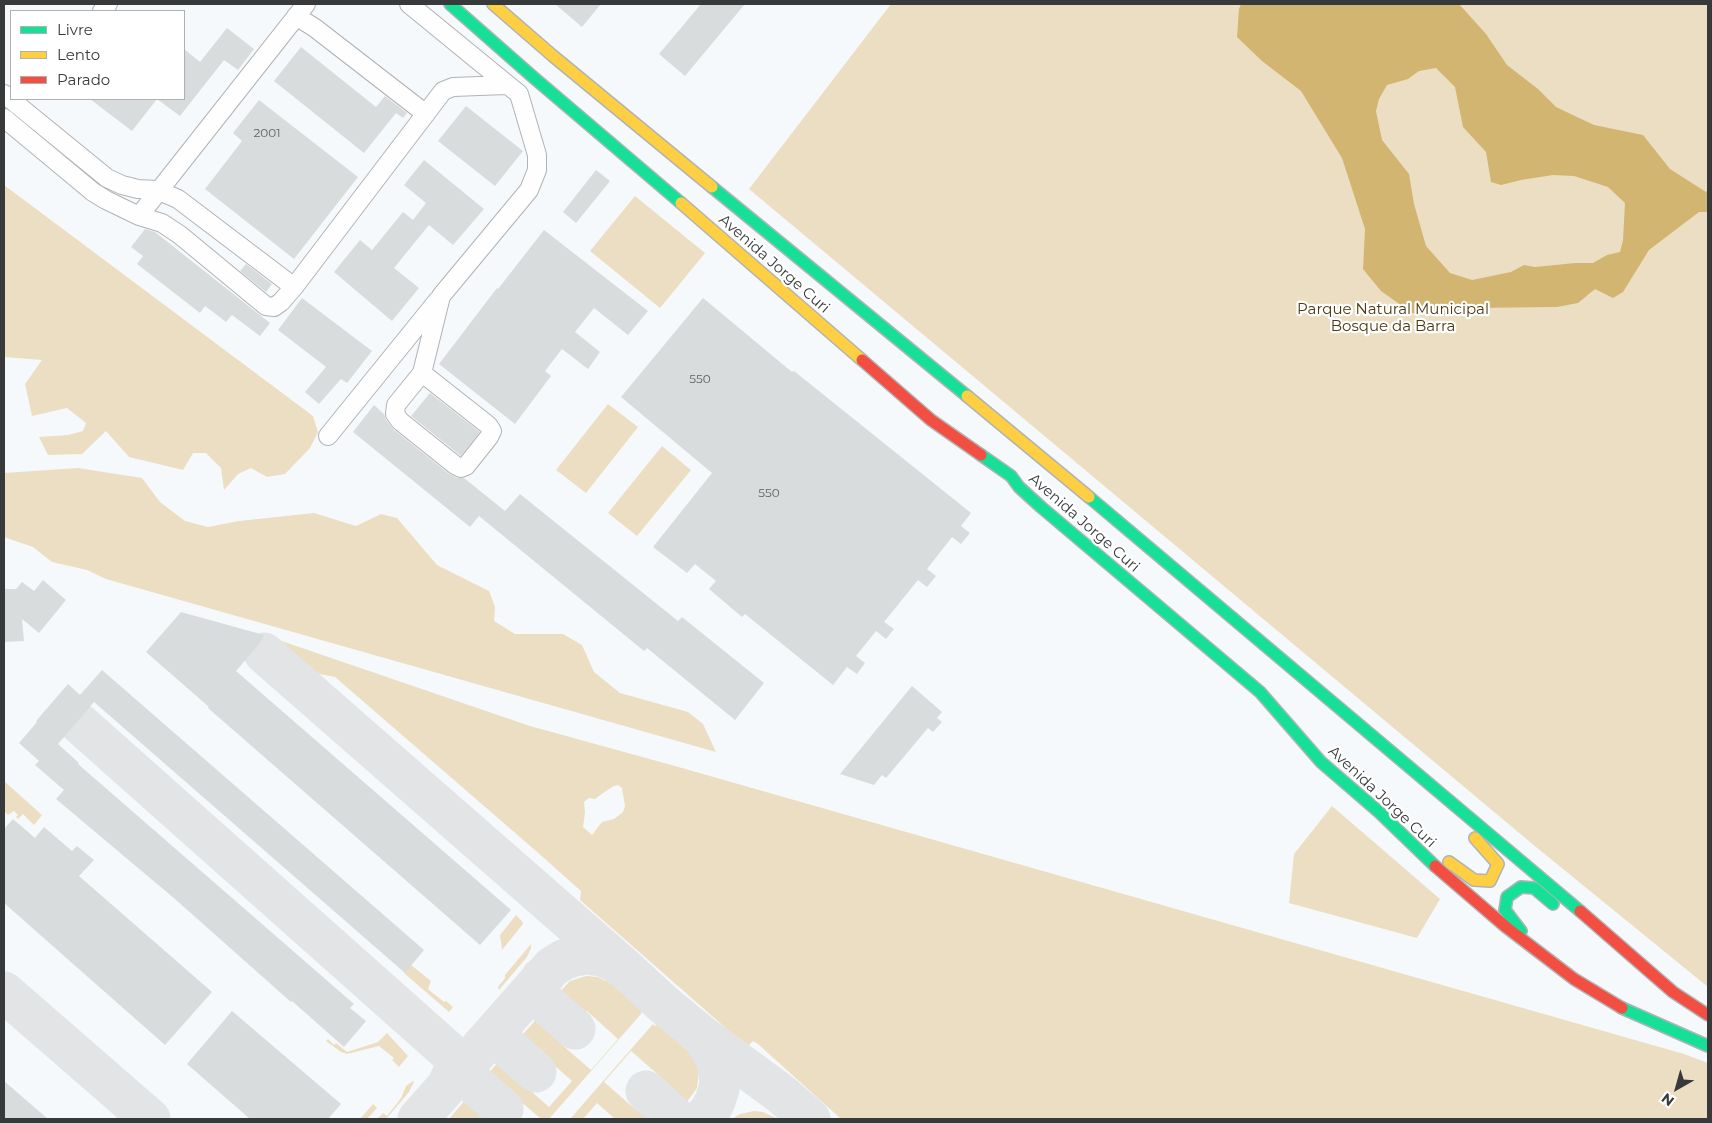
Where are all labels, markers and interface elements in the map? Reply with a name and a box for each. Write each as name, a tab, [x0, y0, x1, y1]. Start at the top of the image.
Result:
legend	[10, 10, 185, 100]
text: Livre	[57, 20, 93, 39]
text: Lento	[57, 45, 100, 64]
text: Parado	[57, 70, 110, 89]
house number: 2001	[253, 126, 281, 140]
street label: Avenida Jorge Curi	[715, 211, 833, 317]
park label: Parque Natural Municipal Bosque da Barra	[1297, 301, 1489, 336]
house number: 550	[689, 372, 711, 386]
street label: Avenida Jorge Curi	[1025, 470, 1143, 576]
house number: 550	[758, 486, 780, 500]
street label: Avenida Jorge Curi	[1324, 742, 1440, 852]
north arrow	[1652, 1063, 1702, 1113]
text: N	[1658, 1089, 1678, 1110]

